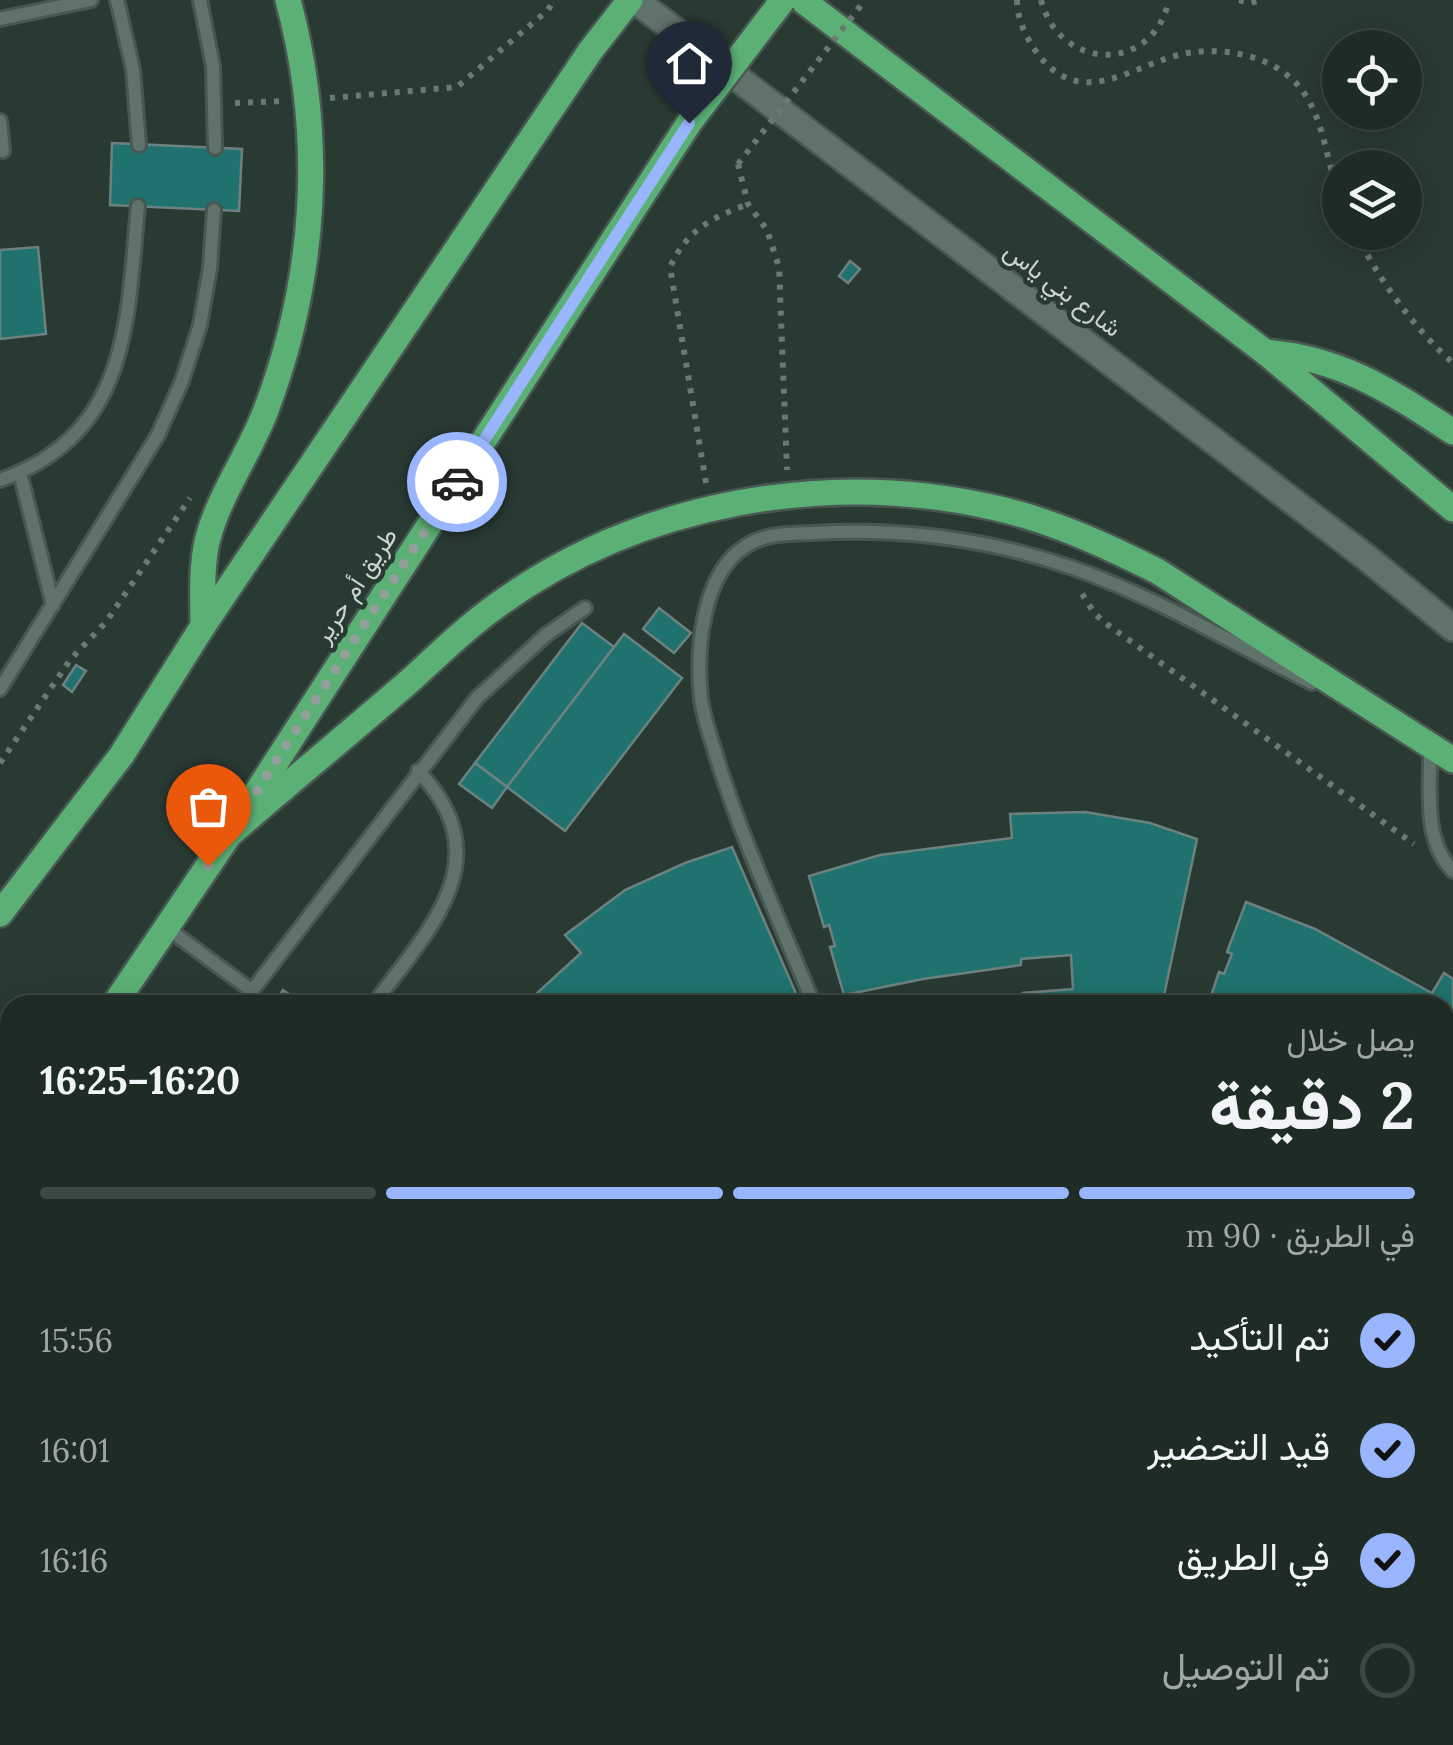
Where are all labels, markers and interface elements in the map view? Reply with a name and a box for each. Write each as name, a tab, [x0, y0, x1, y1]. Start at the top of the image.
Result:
pin	[647, 21, 732, 124]
map controls	[1322, 30, 1422, 250]
button: locate	[1322, 30, 1422, 130]
icon: home	[662, 36, 717, 91]
button: layers	[1322, 150, 1422, 250]
street label: شارع بني ياس	[995, 234, 1128, 348]
courier	[407, 432, 507, 532]
icon: car	[430, 455, 485, 510]
street label: طريق أم حرير	[305, 521, 405, 650]
pin	[166, 764, 251, 867]
icon: bag	[181, 779, 236, 834]
text: يصل خلال	[1286, 1019, 1415, 1060]
text: 16:20–16:25	[40, 1056, 240, 1104]
text: 2 دقيقة	[1209, 1064, 1415, 1147]
text: في الطريق · 90 m	[1186, 1215, 1415, 1256]
text: تم التأكيد	[1189, 1312, 1330, 1360]
icon: check	[1360, 1313, 1415, 1368]
text: 15:56	[40, 1320, 113, 1361]
text: قيد التحضير	[1147, 1422, 1330, 1470]
icon: check	[1360, 1423, 1415, 1478]
text: 16:01	[40, 1430, 110, 1471]
text: في الطريق	[1177, 1532, 1330, 1580]
icon: check	[1360, 1533, 1415, 1588]
text: 16:16	[40, 1540, 108, 1581]
text: تم التوصيل	[1162, 1642, 1330, 1690]

